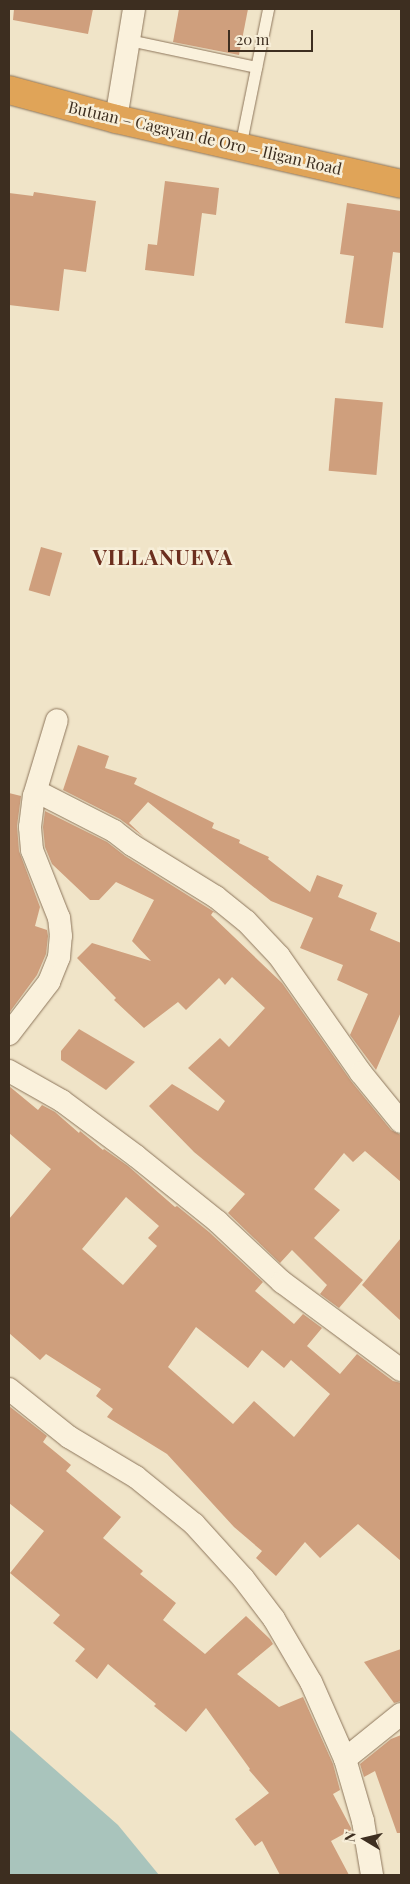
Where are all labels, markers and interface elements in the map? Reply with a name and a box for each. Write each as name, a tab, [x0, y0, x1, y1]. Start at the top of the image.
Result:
scale bar	[230, 20, 315, 52]
text: 20 m	[236, 29, 269, 49]
street label: Butuan – Cagayan de Oro – Iligan Road	[66, 97, 344, 179]
district label: VILLANUEVA	[92, 543, 234, 569]
north arrow	[340, 1814, 390, 1864]
text: N	[340, 1830, 360, 1843]

